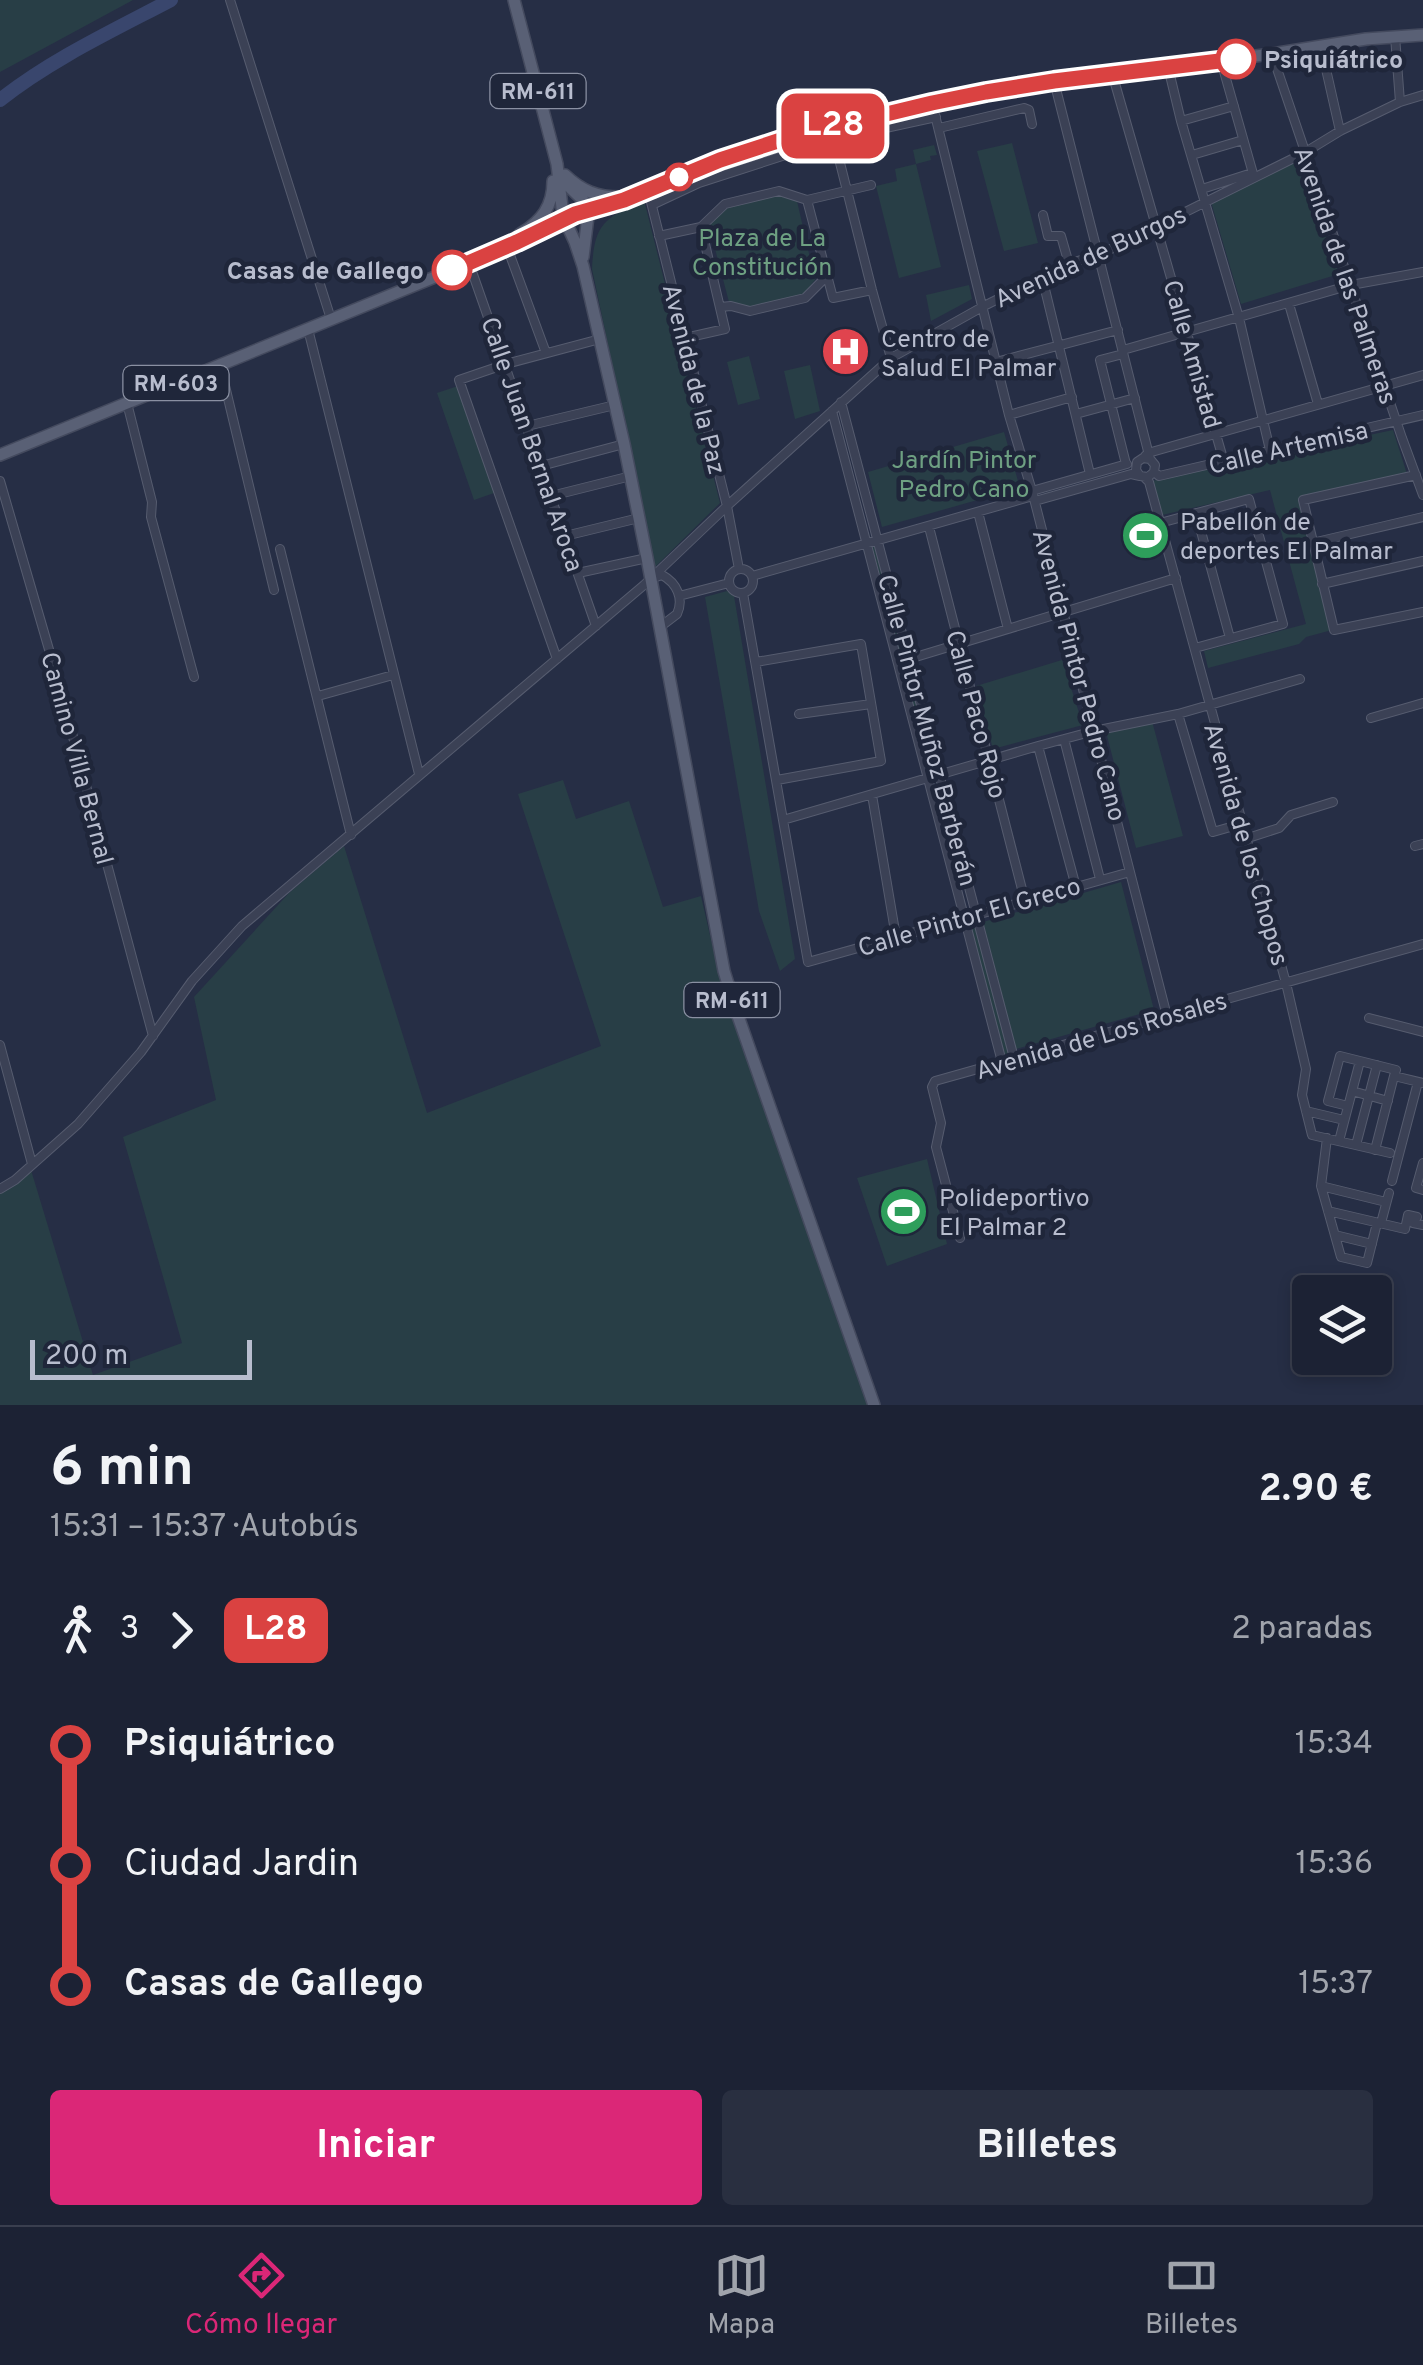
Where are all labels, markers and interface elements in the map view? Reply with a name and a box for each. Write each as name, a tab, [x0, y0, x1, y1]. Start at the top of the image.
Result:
marker: Psiquiátrico	[1217, 40, 1255, 78]
place label: Psiquiátrico	[1264, 46, 1403, 78]
road number: RM-611	[490, 74, 586, 108]
line badge: L28	[776, 94, 890, 158]
text: L28	[801, 104, 865, 148]
street label: Avenida de las Palmeras	[1284, 143, 1402, 409]
unlabelled marker	[666, 164, 692, 190]
street label: Avenida de Burgos	[990, 200, 1192, 317]
park label: Plaza de La Constitución	[692, 224, 832, 285]
marker: Casas de Gallego	[433, 251, 471, 289]
place label: Casas de Gallego	[227, 257, 424, 289]
street label: Calle Amistad	[1154, 277, 1227, 433]
street label: Avenida de la Paz	[653, 281, 731, 478]
street label: Calle Juan Bernal Aroca	[471, 313, 589, 577]
place label: Centro de Salud El Palmar	[881, 325, 1057, 386]
hospital icon: Centro de Salud El Palmar	[820, 326, 872, 378]
road number: RM-603	[124, 366, 228, 400]
street label: Calle Artemisa	[1206, 416, 1372, 484]
park label: Jardín Pintor Pedro Cano	[891, 446, 1037, 507]
place label: Pabellón de deportes El Palmar	[1180, 508, 1393, 569]
sports icon: Pabellón de deportes El Palmar	[1119, 509, 1171, 561]
street label: Avenida Pintor Pedro Cano	[1023, 526, 1131, 825]
street label: Calle Pintor Muñoz Barberán	[868, 571, 982, 890]
street label: Calle Paco Rojo	[936, 627, 1012, 803]
street label: Camino Villa Bernal	[31, 649, 119, 869]
street label: Avenida de los Chopos	[1194, 720, 1294, 970]
street label: Calle Pintor El Greco	[855, 872, 1085, 966]
road number: RM-611	[684, 983, 780, 1017]
street label: Avenida de Los Rosales	[972, 987, 1231, 1089]
place label: Polideportivo El Palmar 2	[939, 1184, 1090, 1245]
sports icon: Polideportivo El Palmar 2	[878, 1185, 930, 1237]
map controls	[1292, 1275, 1392, 1375]
button: layers	[1292, 1275, 1392, 1375]
scale bar	[30, 1335, 252, 1380]
text: 200 m	[45, 1339, 128, 1375]
text: 6 min	[50, 1435, 194, 1505]
text: 2.90 €	[1258, 1466, 1373, 1515]
text: 15:31 – 15:37 · Autobús	[50, 1508, 359, 1548]
icon: walk	[50, 1603, 105, 1658]
icon: forward	[154, 1603, 209, 1658]
text: L28	[244, 1608, 308, 1652]
text: 3	[120, 1610, 139, 1650]
text: 2 paradas	[1231, 1610, 1373, 1650]
text: Psiquiátrico	[124, 1721, 336, 1770]
text: 15:34	[1295, 1725, 1373, 1765]
text: Ciudad Jardin	[124, 1841, 359, 1890]
text: 15:36	[1296, 1845, 1373, 1885]
text: Casas de Gallego	[124, 1961, 424, 2010]
text: 15:37	[1298, 1965, 1373, 2005]
button: Iniciar	[50, 2090, 702, 2205]
button: Billetes	[722, 2090, 1373, 2205]
tab: Cómo llegar	[185, 2248, 337, 2344]
tab: Mapa	[707, 2248, 775, 2344]
tab: Billetes	[1145, 2248, 1238, 2344]

